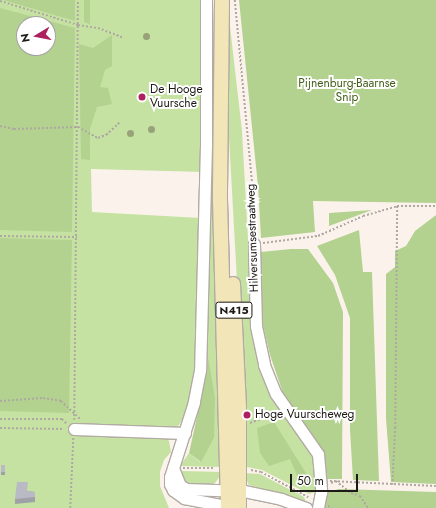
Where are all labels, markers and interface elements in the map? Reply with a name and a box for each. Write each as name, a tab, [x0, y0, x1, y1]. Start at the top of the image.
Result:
north arrow	[16, 16, 56, 56]
text: N	[17, 32, 34, 44]
park label: Pijnenburg-Baarnse Snip	[298, 77, 396, 105]
place label: De Hooge Vuursche	[150, 83, 203, 111]
marker: De Hooge Vuursche	[137, 92, 147, 102]
street label: Hilversumsestraatweg	[244, 183, 262, 293]
road number: N415	[215, 301, 253, 319]
place label: Hoge Vuurscheweg	[255, 408, 354, 422]
marker: Hoge Vuurscheweg	[242, 410, 252, 420]
scale bar	[292, 466, 360, 492]
text: 50 m	[297, 472, 324, 490]

